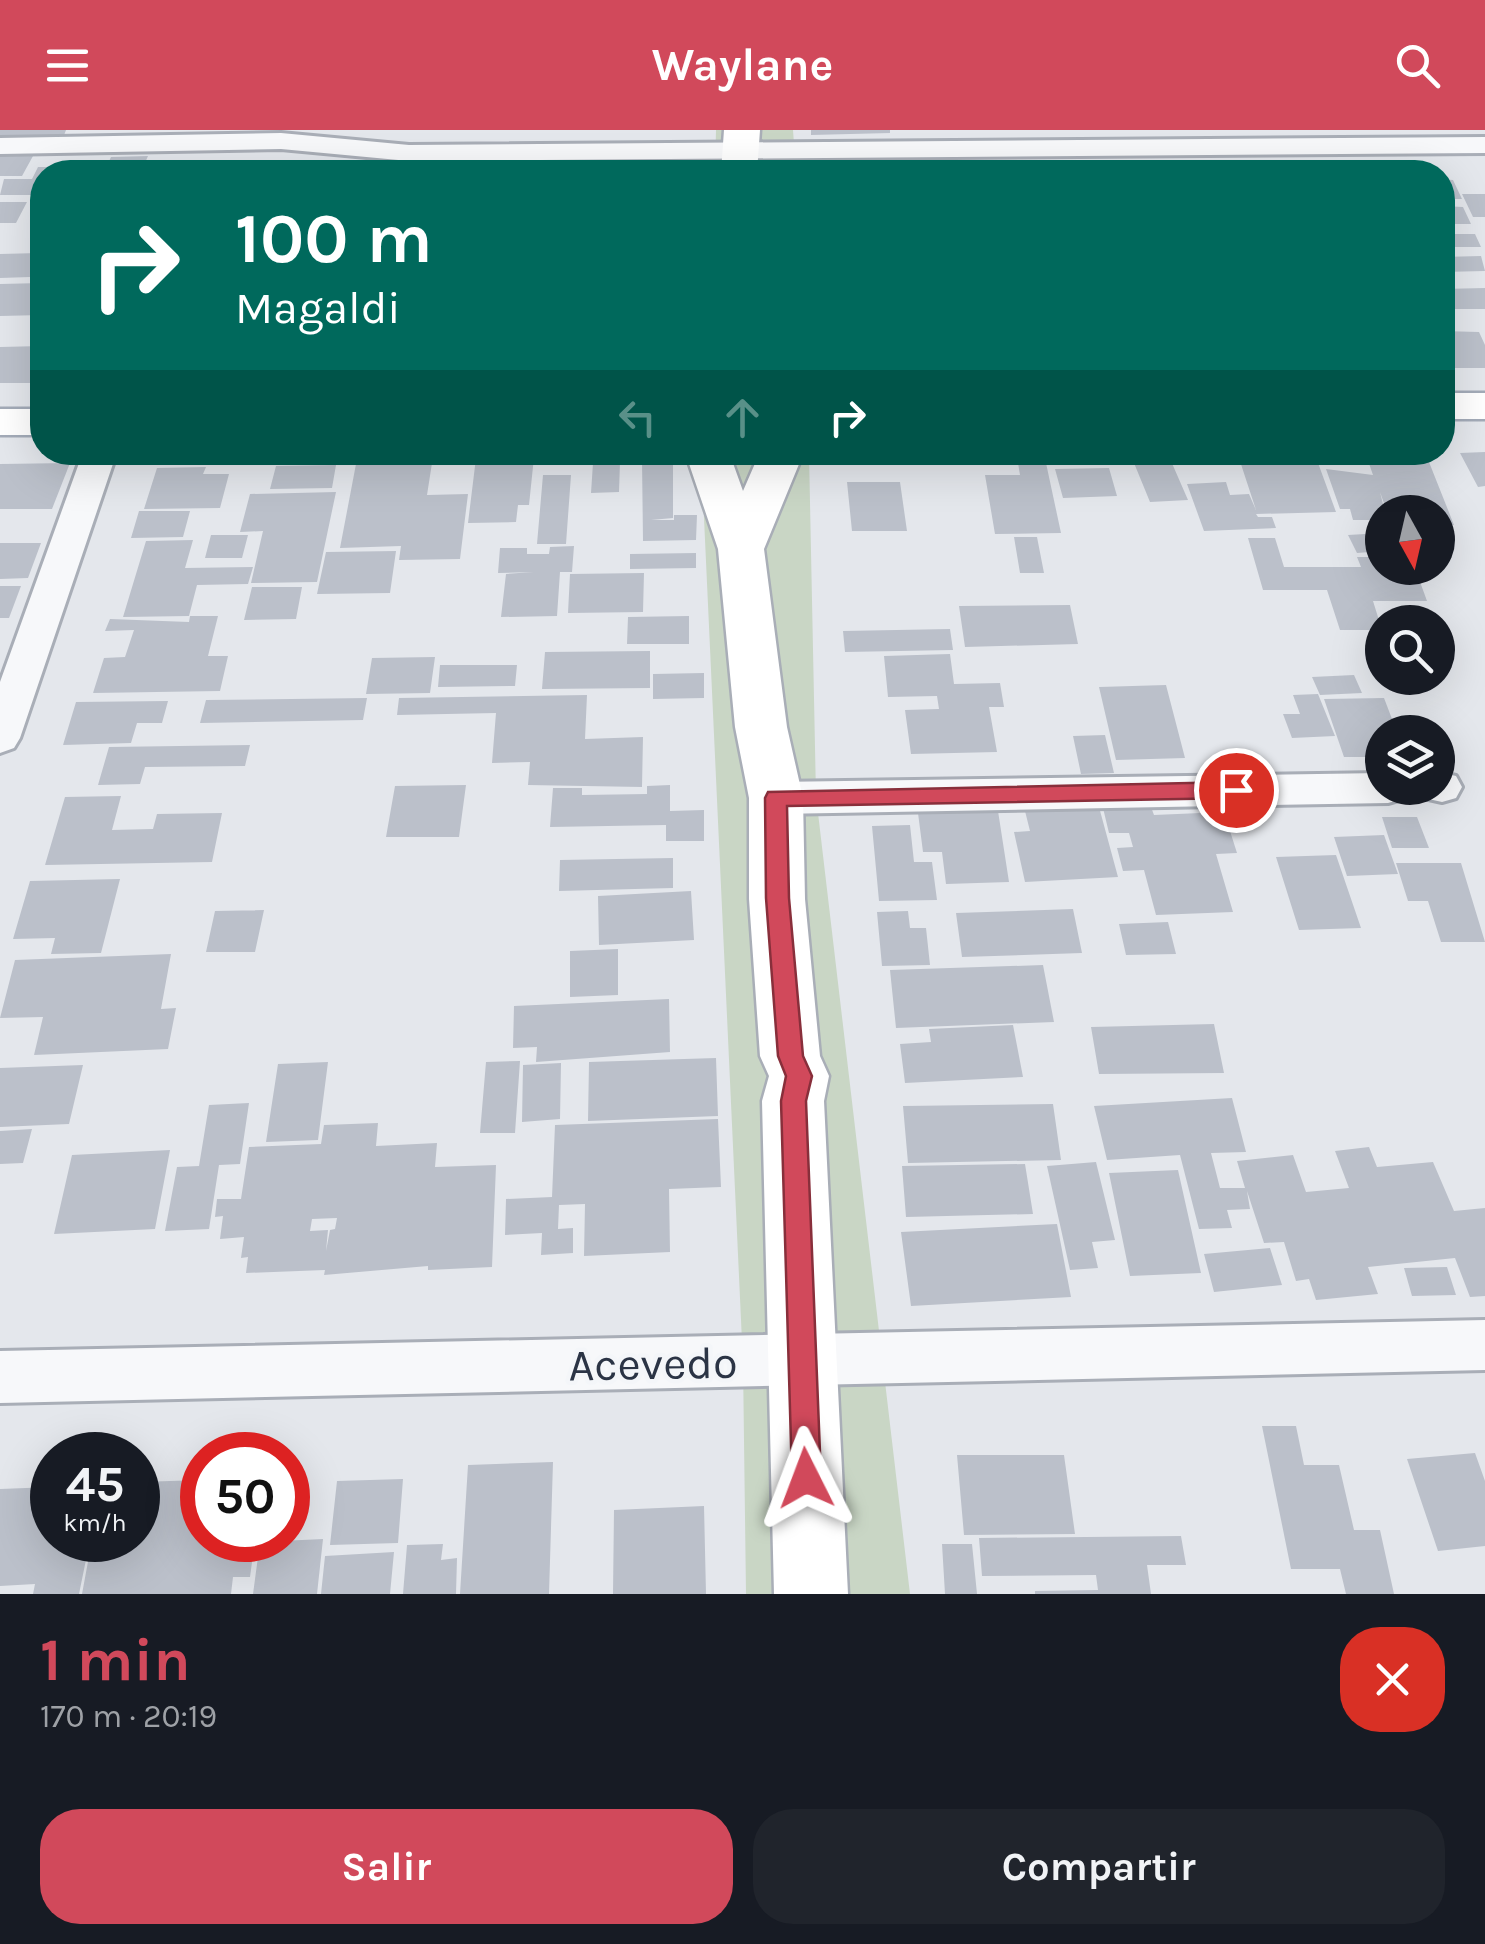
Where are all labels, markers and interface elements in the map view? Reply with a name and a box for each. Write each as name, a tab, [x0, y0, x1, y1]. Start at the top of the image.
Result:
icon: menu	[40, 38, 95, 93]
icon: search	[1390, 38, 1445, 93]
text: Waylane	[652, 39, 833, 91]
text: 100 m	[235, 198, 433, 280]
icon: right	[70, 200, 200, 330]
text: Magaldi	[235, 282, 401, 334]
icon: left	[610, 390, 665, 445]
icon: ahead	[715, 390, 770, 445]
icon: right	[820, 390, 875, 445]
north arrow	[1365, 495, 1455, 585]
map controls	[1365, 495, 1455, 805]
button: search	[1365, 605, 1455, 695]
button: layers	[1365, 715, 1455, 805]
pin	[1194, 748, 1279, 833]
icon: arrive	[1209, 763, 1264, 818]
street label: Acevedo	[568, 1337, 738, 1391]
position arrow	[754, 1426, 858, 1530]
speed limit sign: 50	[180, 1432, 310, 1562]
text: 45	[66, 1455, 124, 1514]
text: km/h	[63, 1508, 127, 1537]
text: 1 min	[40, 1625, 191, 1695]
button: close	[1340, 1627, 1445, 1732]
text: 170 m · 20:19	[40, 1698, 217, 1735]
button: Salir	[40, 1809, 733, 1924]
button: Compartir	[753, 1809, 1445, 1924]

